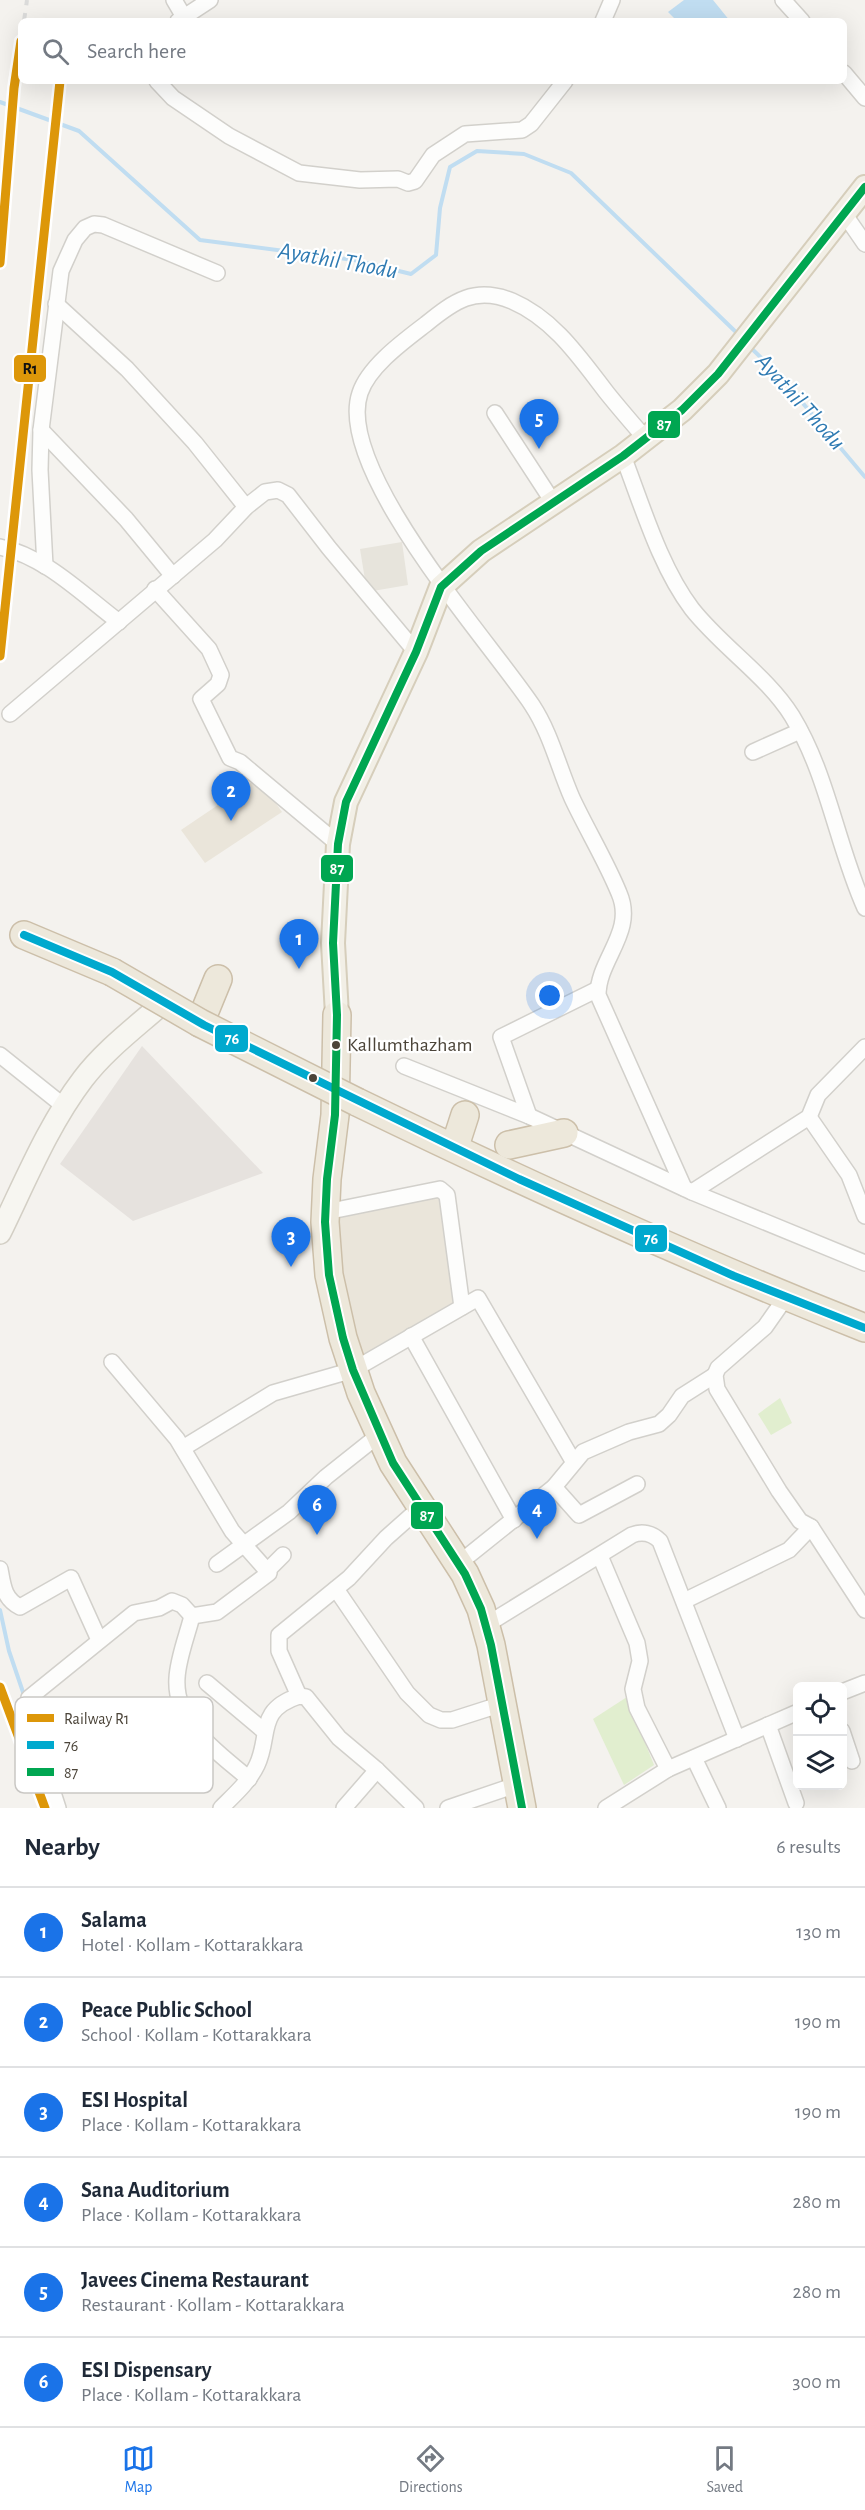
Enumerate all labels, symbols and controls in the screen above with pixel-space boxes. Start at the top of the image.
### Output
search box [18,18,847,84]
icon: search [39,35,72,68]
text: Search here [87,40,186,62]
water label: Ayathil Thodu [275,239,400,283]
water label: Ayathil Thodu [750,348,849,455]
line badge: R1 [13,354,47,383]
text: R1 [22,361,38,377]
pin: 5 [520,400,558,449]
line badge: 87 [647,410,681,439]
text: 87 [657,417,671,433]
pin: 2 [212,772,250,821]
line badge: 87 [320,854,354,883]
text: 87 [330,861,344,877]
pin: 1 [280,920,318,969]
your location [535,981,564,1010]
line badge: 76 [214,1024,249,1053]
text: 76 [225,1031,240,1047]
place label: Kallumthazham [347,1035,473,1055]
marker: Kallumthazham [330,1039,342,1051]
unlabelled marker [307,1072,319,1084]
pin: 3 [272,1218,310,1267]
line badge: 76 [634,1224,668,1253]
text: 76 [644,1231,659,1247]
pin: 6 [298,1486,336,1535]
pin: 4 [518,1490,556,1539]
line badge: 87 [410,1501,444,1530]
text: 87 [420,1508,434,1524]
map controls [793,1682,847,1790]
button: locate [793,1682,847,1736]
legend [15,1697,213,1793]
text: Railway R1 [64,1711,129,1728]
button: layers [793,1736,847,1790]
text: 76 [64,1738,78,1754]
text: 87 [64,1765,79,1781]
text: Nearby [24,1834,100,1860]
text: 6 results [776,1837,841,1857]
text: Salama [81,1909,147,1931]
text: 1 [40,1922,47,1942]
text: 130 m [796,1922,841,1942]
text: Hotel · Kollam - Kottarakkara [81,1935,303,1955]
text: Peace Public School [81,1999,252,2021]
text: 2 [39,2012,48,2032]
text: 190 m [795,2012,841,2032]
text: School · Kollam - Kottarakkara [81,2025,312,2045]
text: ESI Hospital [81,2089,188,2111]
text: 3 [39,2102,48,2122]
text: 190 m [795,2102,841,2122]
text: Place · Kollam - Kottarakkara [81,2115,302,2135]
text: Sana Auditorium [81,2179,230,2201]
text: 4 [38,2192,49,2212]
text: 280 m [793,2192,841,2212]
text: Place · Kollam - Kottarakkara [81,2205,302,2225]
text: Javees Cinema Restaurant [81,2269,309,2291]
text: 5 [39,2282,48,2302]
text: 280 m [793,2282,841,2302]
text: Restaurant · Kollam - Kottarakkara [81,2295,345,2315]
text: ESI Dispensary [81,2359,212,2381]
text: 6 [39,2372,48,2392]
text: 300 m [792,2372,841,2392]
text: Place · Kollam - Kottarakkara [81,2385,302,2405]
tab: Map [122,2442,155,2497]
tab: Directions [399,2442,463,2497]
tab: Saved [706,2442,743,2497]

